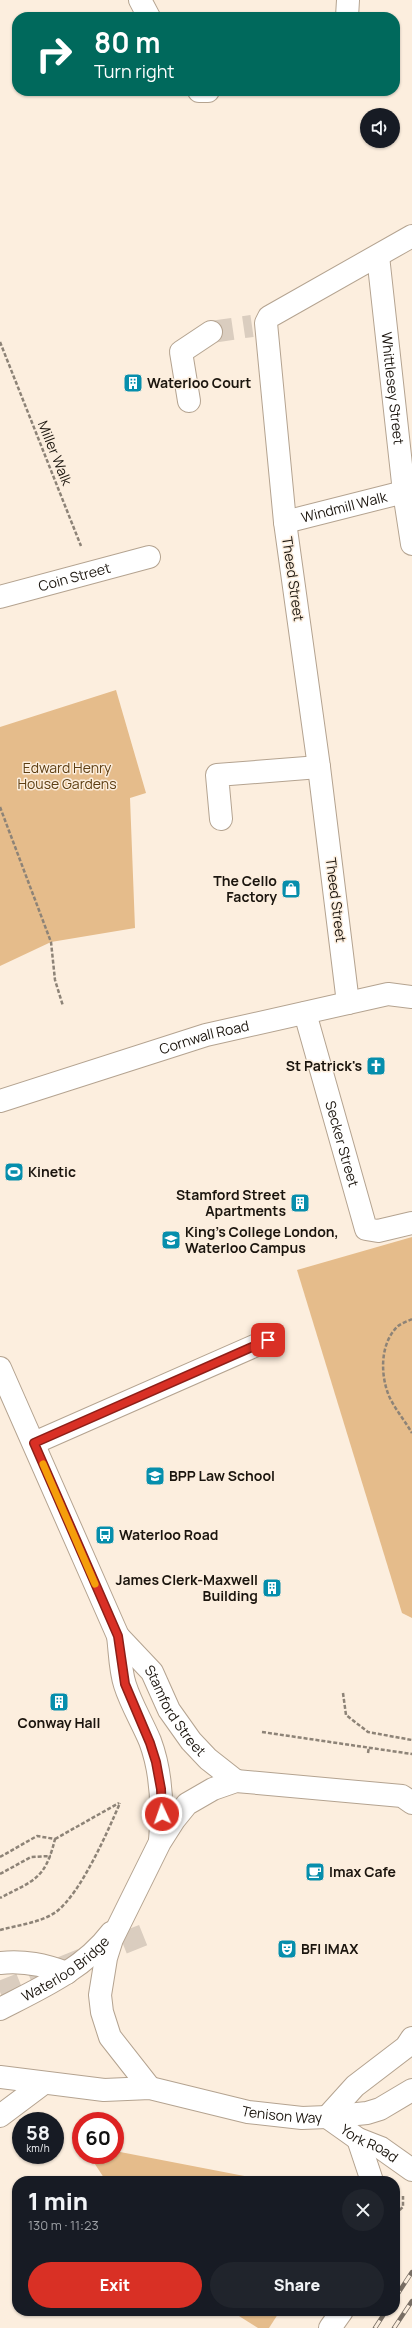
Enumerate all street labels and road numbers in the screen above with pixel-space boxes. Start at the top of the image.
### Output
street label: Whittlesey Street [377,331,409,446]
street label: Miller Walk [34,418,77,489]
street label: Windmill Walk [299,486,390,527]
street label: Theed Street [278,535,309,623]
street label: Coin Street [36,558,113,595]
street label: Theed Street [322,856,351,944]
street label: Cornwall Road [157,1016,251,1058]
street label: Secker Street [321,1099,364,1189]
street label: Stamford Street [141,1660,211,1760]
street label: Waterloo Bridge [18,1932,113,2006]
street label: Tenison Way [240,2101,323,2128]
street label: York Road [337,2120,402,2166]

